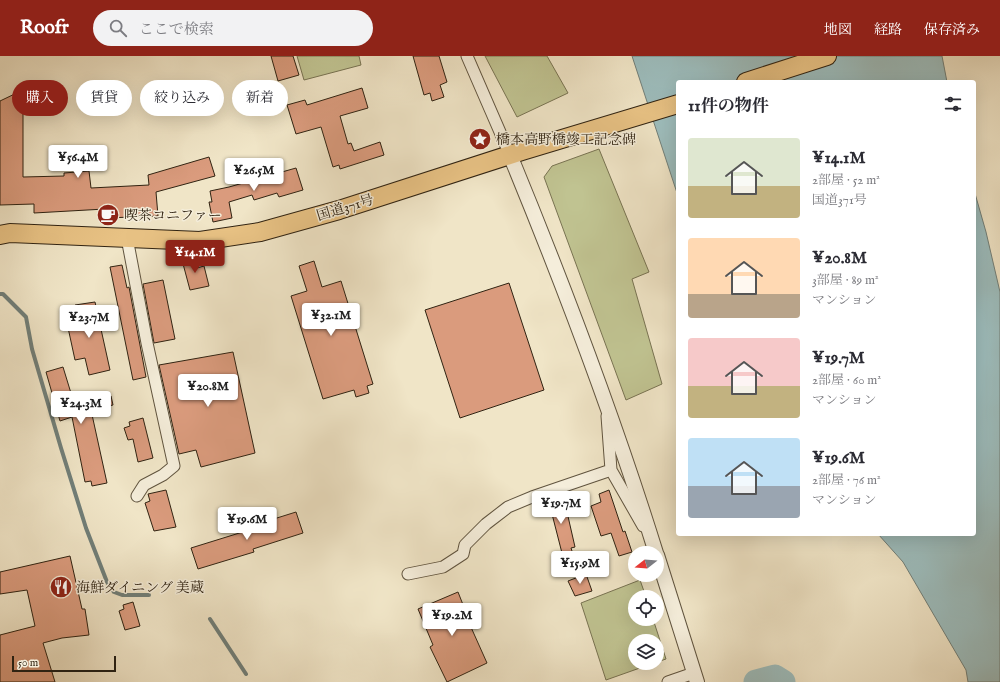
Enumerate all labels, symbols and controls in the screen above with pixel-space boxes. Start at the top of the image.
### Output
search box [93,10,373,46]
text: Roofr [20,16,69,40]
icon: search [107,17,129,39]
text: ここで検索 [139,20,214,39]
text: 地図 [824,21,852,39]
text: 経路 [874,21,902,39]
text: 保存済み [924,21,980,39]
chip: 購入 [12,80,68,116]
chip: 賃貸 [76,80,132,116]
chip: 絞り込み [140,80,224,116]
chip: 新着 [232,80,288,116]
icon: filters [942,93,964,115]
text: 11件の物件 [688,96,769,117]
place icon: 橋本高野橋竣工記念碑 [467,126,493,152]
place label: 橋本高野橋竣工記念碑 [496,131,636,149]
pin: ¥56.4M [45,145,111,179]
text: ¥14.1M [812,148,865,169]
text: ¥56.4M [57,149,99,166]
icon: home [720,154,768,202]
pin: ¥26.5M [221,158,287,192]
text: ¥26.5M [234,162,274,179]
text: 2部屋 · 52 m² [812,172,880,189]
street label: 国道371号 [314,191,376,225]
text: 国道371号 [812,192,867,209]
cafe icon: 喫茶コニファー [95,202,121,228]
place label: 喫茶コニファー [124,207,222,225]
pin: ¥14.1M [162,240,228,274]
text: ¥14.1M [175,244,215,261]
text: ¥20.8M [812,248,867,269]
icon: home [720,254,768,302]
text: 3部屋 · 89 m² [812,272,879,289]
text: マンション [812,292,876,309]
pin: ¥32.1M [298,303,364,337]
pin: ¥23.7M [56,305,122,339]
text: ¥32.1M [311,307,351,324]
text: ¥23.7M [69,309,109,326]
text: ¥19.7M [812,348,865,369]
icon: home [720,354,768,402]
text: 2部屋 · 60 m² [812,372,881,389]
pin: ¥20.8M [175,374,241,408]
text: ¥20.8M [187,378,229,395]
pin: ¥24.3M [48,391,114,425]
text: マンション [812,392,876,409]
text: ¥24.3M [60,395,102,412]
text: ¥19.6M [812,448,865,469]
icon: home [720,454,768,502]
text: 2部屋 · 76 m² [812,472,881,489]
pin: ¥19.7M [528,491,594,525]
text: マンション [812,492,876,509]
text: ¥19.7M [541,495,581,512]
pin: ¥19.6M [214,507,280,541]
text: ¥19.6M [227,511,267,528]
north arrow [628,546,664,582]
map controls [628,546,664,670]
pin: ¥15.9M [547,551,613,585]
text: ¥15.9M [560,555,600,572]
restaurant icon: 海鮮ダイニング 美蔵 [48,574,74,600]
place label: 海鮮ダイニング 美蔵 [76,579,204,597]
button: locate [628,590,664,626]
pin: ¥19.2M [419,603,485,637]
text: ¥19.2M [431,607,473,624]
button: layers [628,634,664,670]
scale bar [12,654,116,673]
text: 50 m [18,656,38,670]

